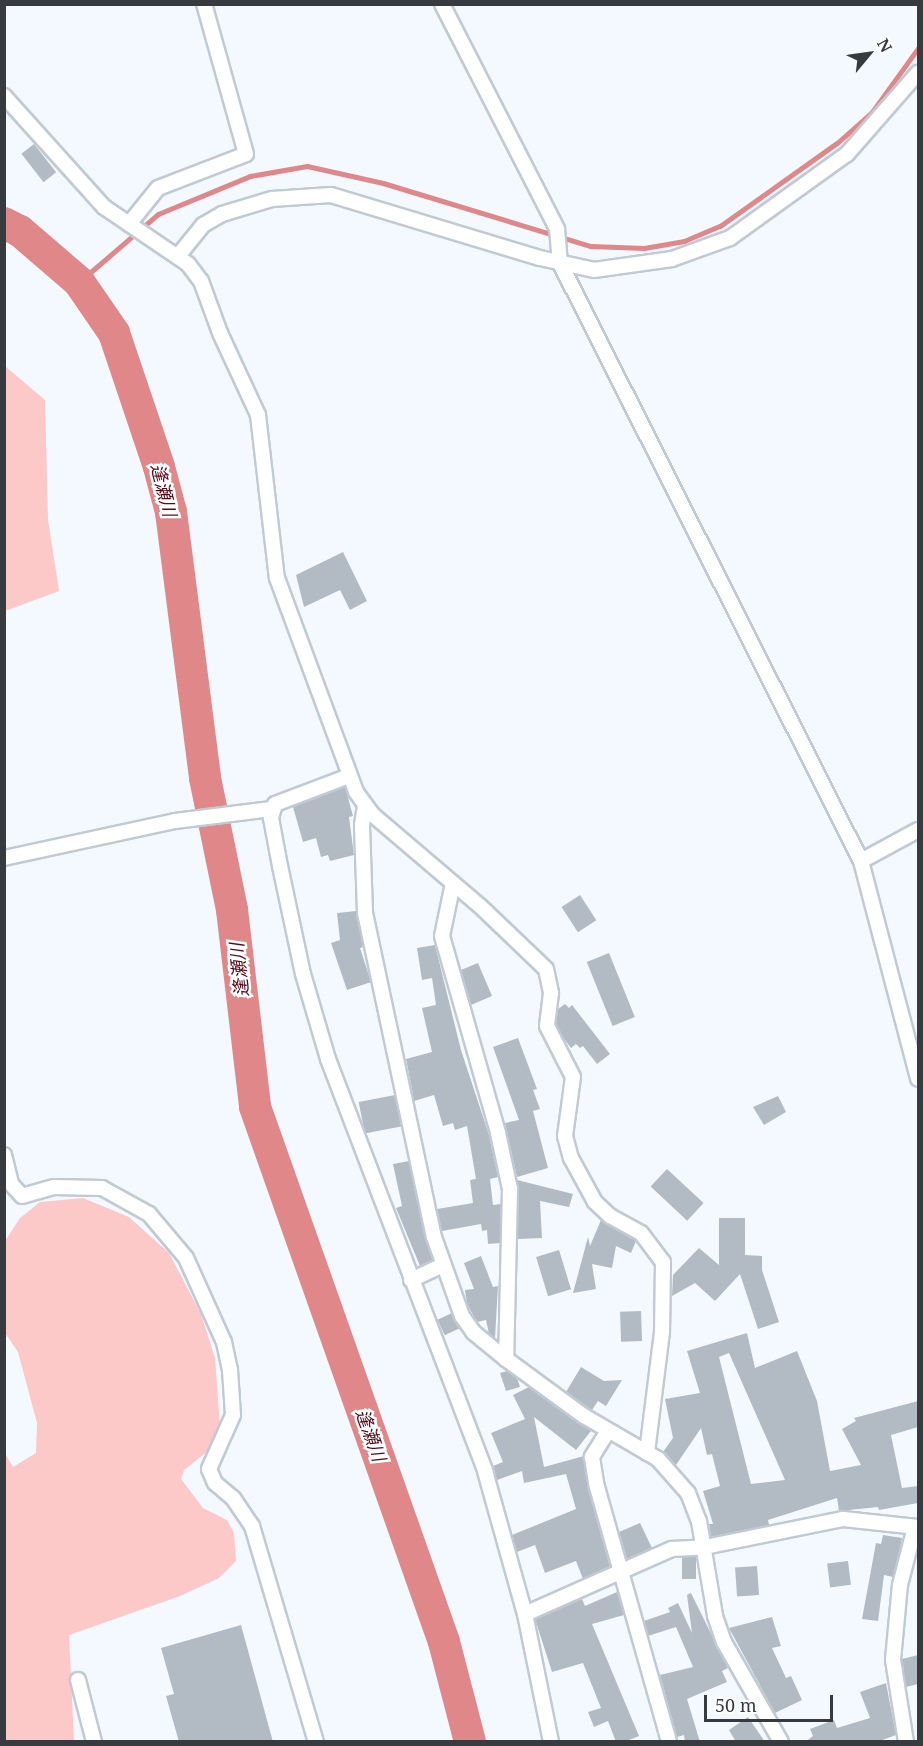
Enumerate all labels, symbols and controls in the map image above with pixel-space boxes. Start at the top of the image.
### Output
north arrow [839,24,899,84]
text: N [872,34,897,56]
water label: 逢瀬川 [147,461,181,519]
water label: 逢瀬川 [225,942,253,998]
water label: 逢瀬川 [352,1406,390,1464]
scale bar [707,1683,836,1721]
text: 50 m [715,1693,757,1717]

